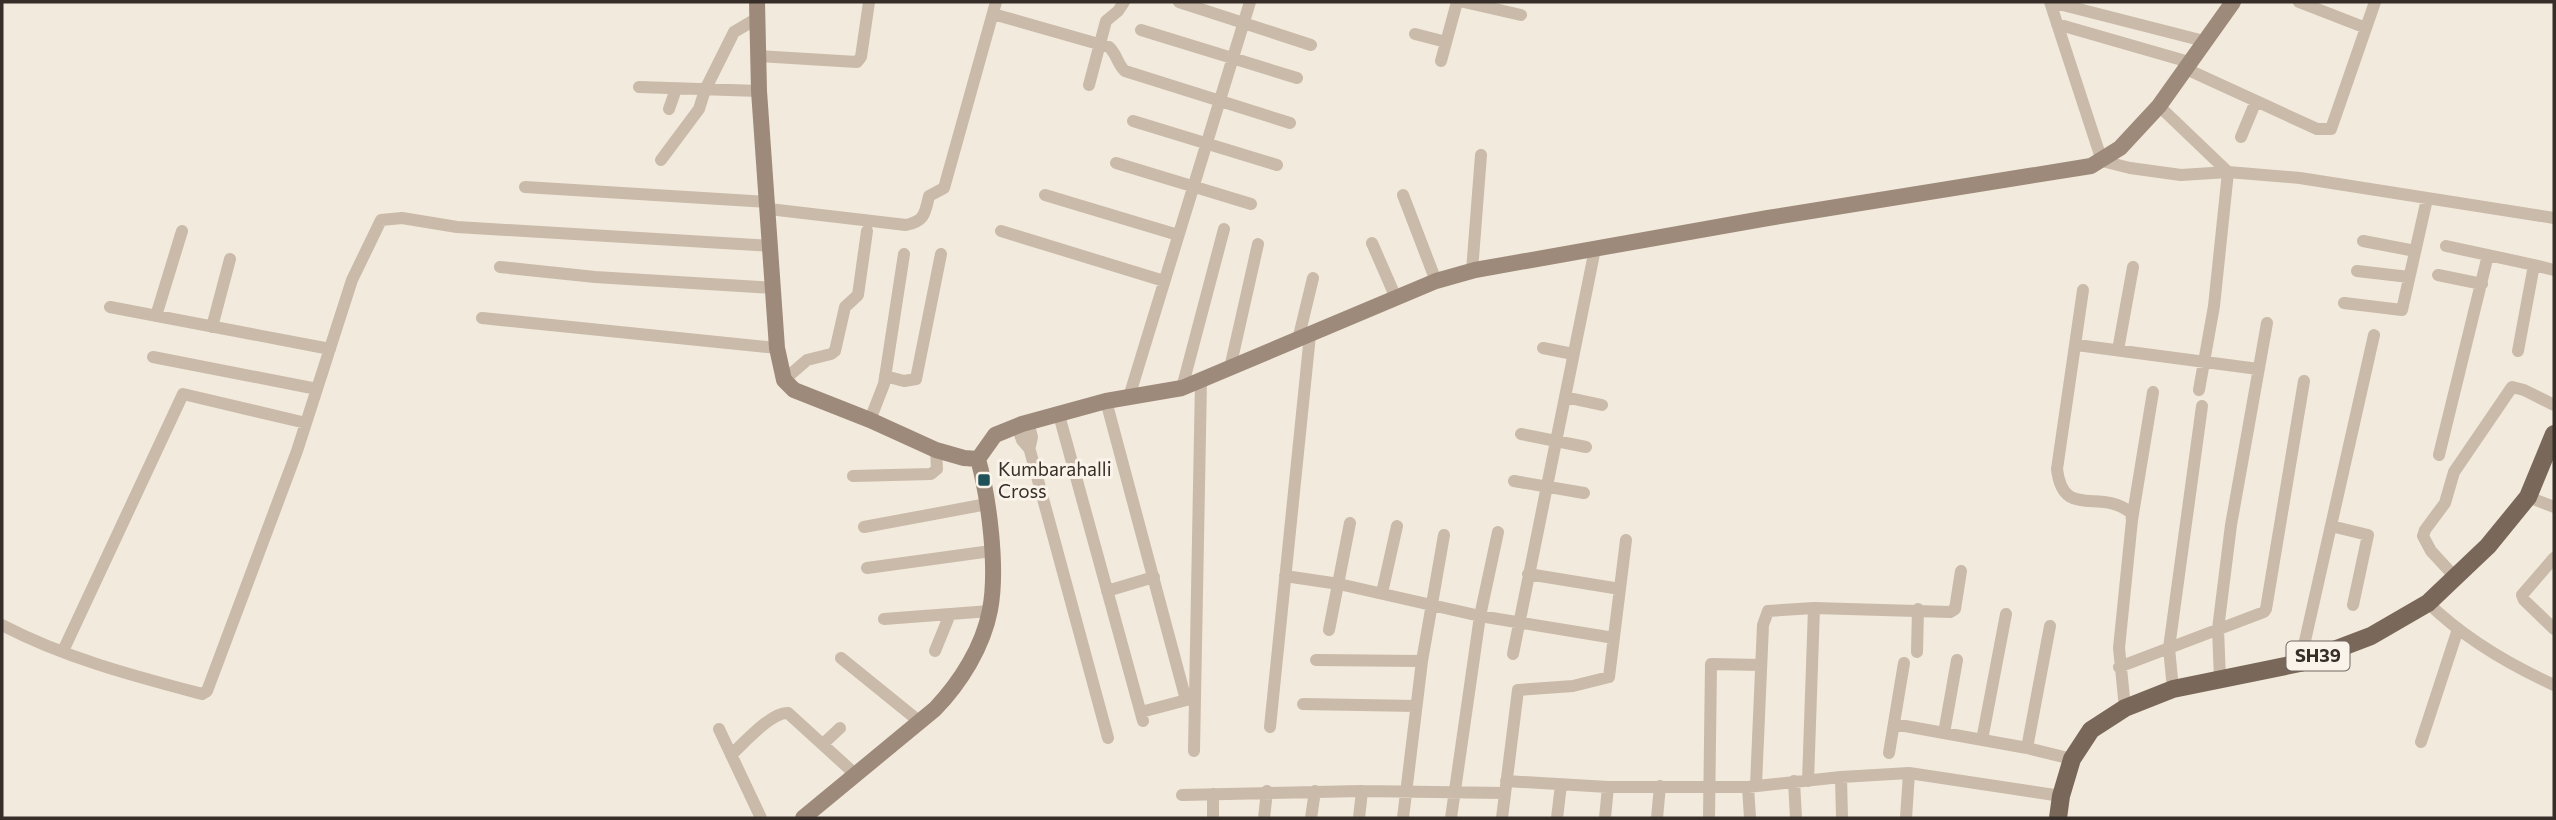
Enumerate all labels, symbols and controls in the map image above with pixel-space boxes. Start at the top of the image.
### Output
place label: Kumbarahalli Cross [998,457,1112,502]
marker: Kumbarahalli Cross [976,472,992,488]
road number: SH39 [2286,642,2350,670]

